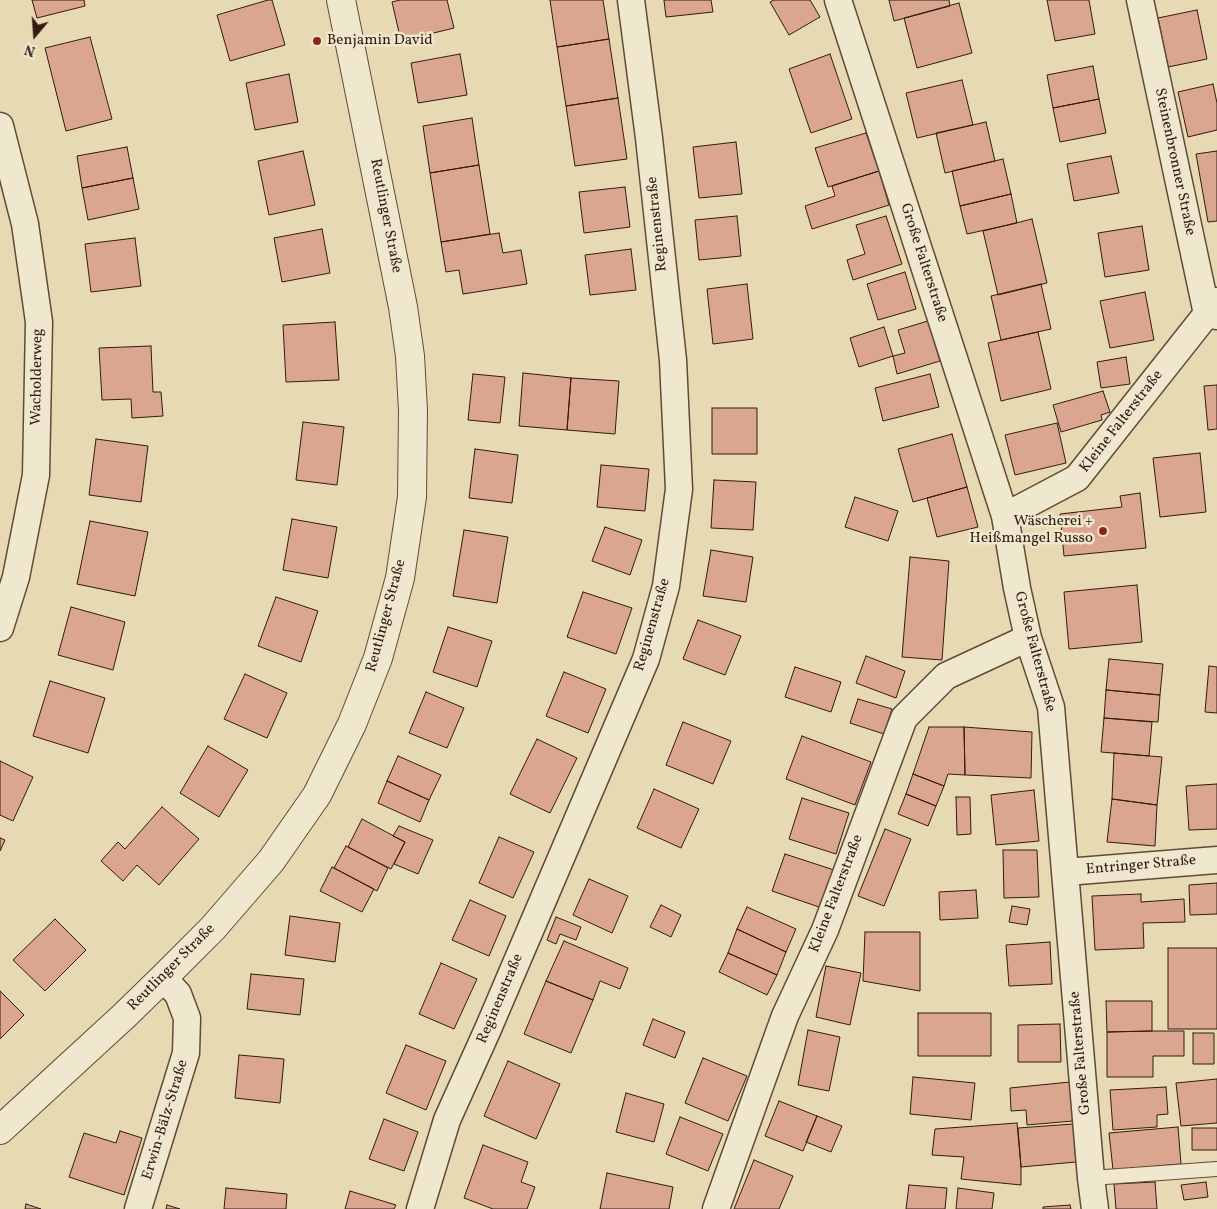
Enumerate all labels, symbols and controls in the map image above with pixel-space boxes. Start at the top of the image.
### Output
north arrow [10,10,60,60]
place label: Benjamin David [327,32,433,50]
marker: Benjamin David [311,35,323,47]
text: N [22,39,38,60]
street label: Steinenbronner Straße [1150,87,1198,237]
street label: Reutlinger Straße [365,157,405,275]
street label: Reginenstraße [644,175,672,273]
street label: Große Falterstraße [895,201,951,325]
street label: Wacholderweg [28,328,48,426]
street label: Kleine Falterstraße [1076,367,1168,477]
place label: Wäscherei + Heißmangel Russo [970,513,1093,548]
marker: Wäscherei + Heißmangel Russo [1097,525,1109,537]
street label: Reutlinger Straße [363,558,411,674]
street label: Reginenstraße [631,576,675,674]
street label: Große Falterstraße [1009,590,1059,714]
street label: Kleine Falterstraße [806,832,868,956]
street label: Entringer Straße [1085,852,1197,880]
street label: Reutlinger Straße [125,921,219,1015]
street label: Reginenstraße [474,951,528,1047]
street label: Große Falterstraße [1067,990,1095,1116]
street label: Erwin-Bälz-Straße [139,1058,193,1182]

